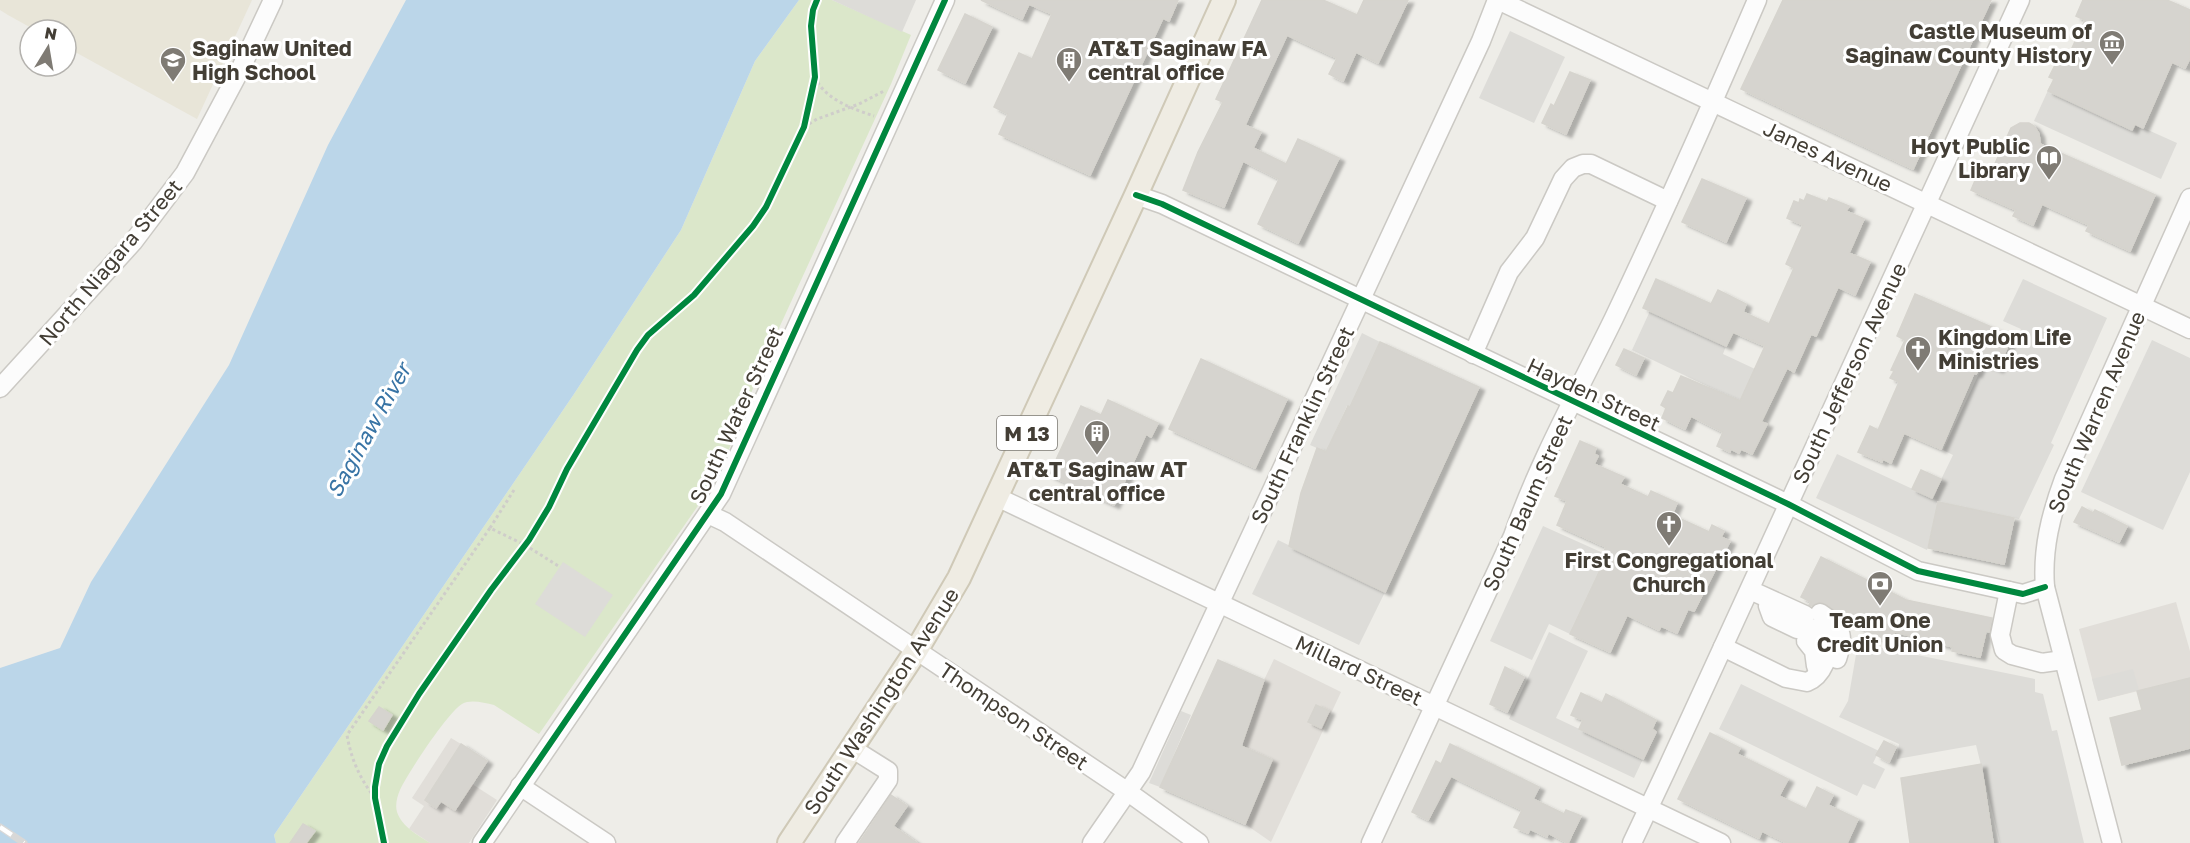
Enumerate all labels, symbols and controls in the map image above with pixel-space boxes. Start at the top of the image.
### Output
north arrow [18,18,78,78]
place label: Castle Museum of Saginaw County History [1845,18,2092,68]
text: N [43,22,59,44]
museum icon: Castle Museum of Saginaw County History [2097,28,2127,66]
place label: Saginaw United High School [192,35,352,85]
place label: AT&T Saginaw FA central office [1088,35,1268,85]
school or university icon: Saginaw United High School [158,45,188,83]
building icon: AT&T Saginaw FA central office [1054,45,1084,83]
street label: Janes Avenue [1759,115,1897,197]
place label: Hoyt Public Library [1911,133,2030,183]
library icon: Hoyt Public Library [2034,143,2064,181]
street label: North Niagara Street [33,174,187,350]
street label: South Jefferson Avenue [1786,258,1912,488]
street label: South Warren Avenue [2042,307,2150,517]
street label: South Water Street [684,322,788,508]
street label: South Franklin Street [1245,322,1359,528]
place label: Kingdom Life Ministries [1938,324,2071,374]
church icon: Kingdom Life Ministries [1903,334,1933,372]
street label: Hayden Street [1523,352,1665,436]
water label: Saginaw River [320,355,418,502]
street label: South Baum Street [1476,411,1578,595]
road number: M 13 [997,416,1057,450]
building icon: AT&T Saginaw AT central office [1082,418,1112,456]
place label: AT&T Saginaw AT central office [1007,456,1187,506]
church icon: First Congregational Church [1654,509,1684,547]
place label: First Congregational Church [1565,547,1773,597]
bank icon: Team One Credit Union [1865,569,1895,607]
street label: South Washington Avenue [798,583,964,819]
place label: Team One Credit Union [1817,607,1943,657]
street label: Millard Street [1291,629,1427,711]
street label: Thompson Street [935,657,1093,775]

